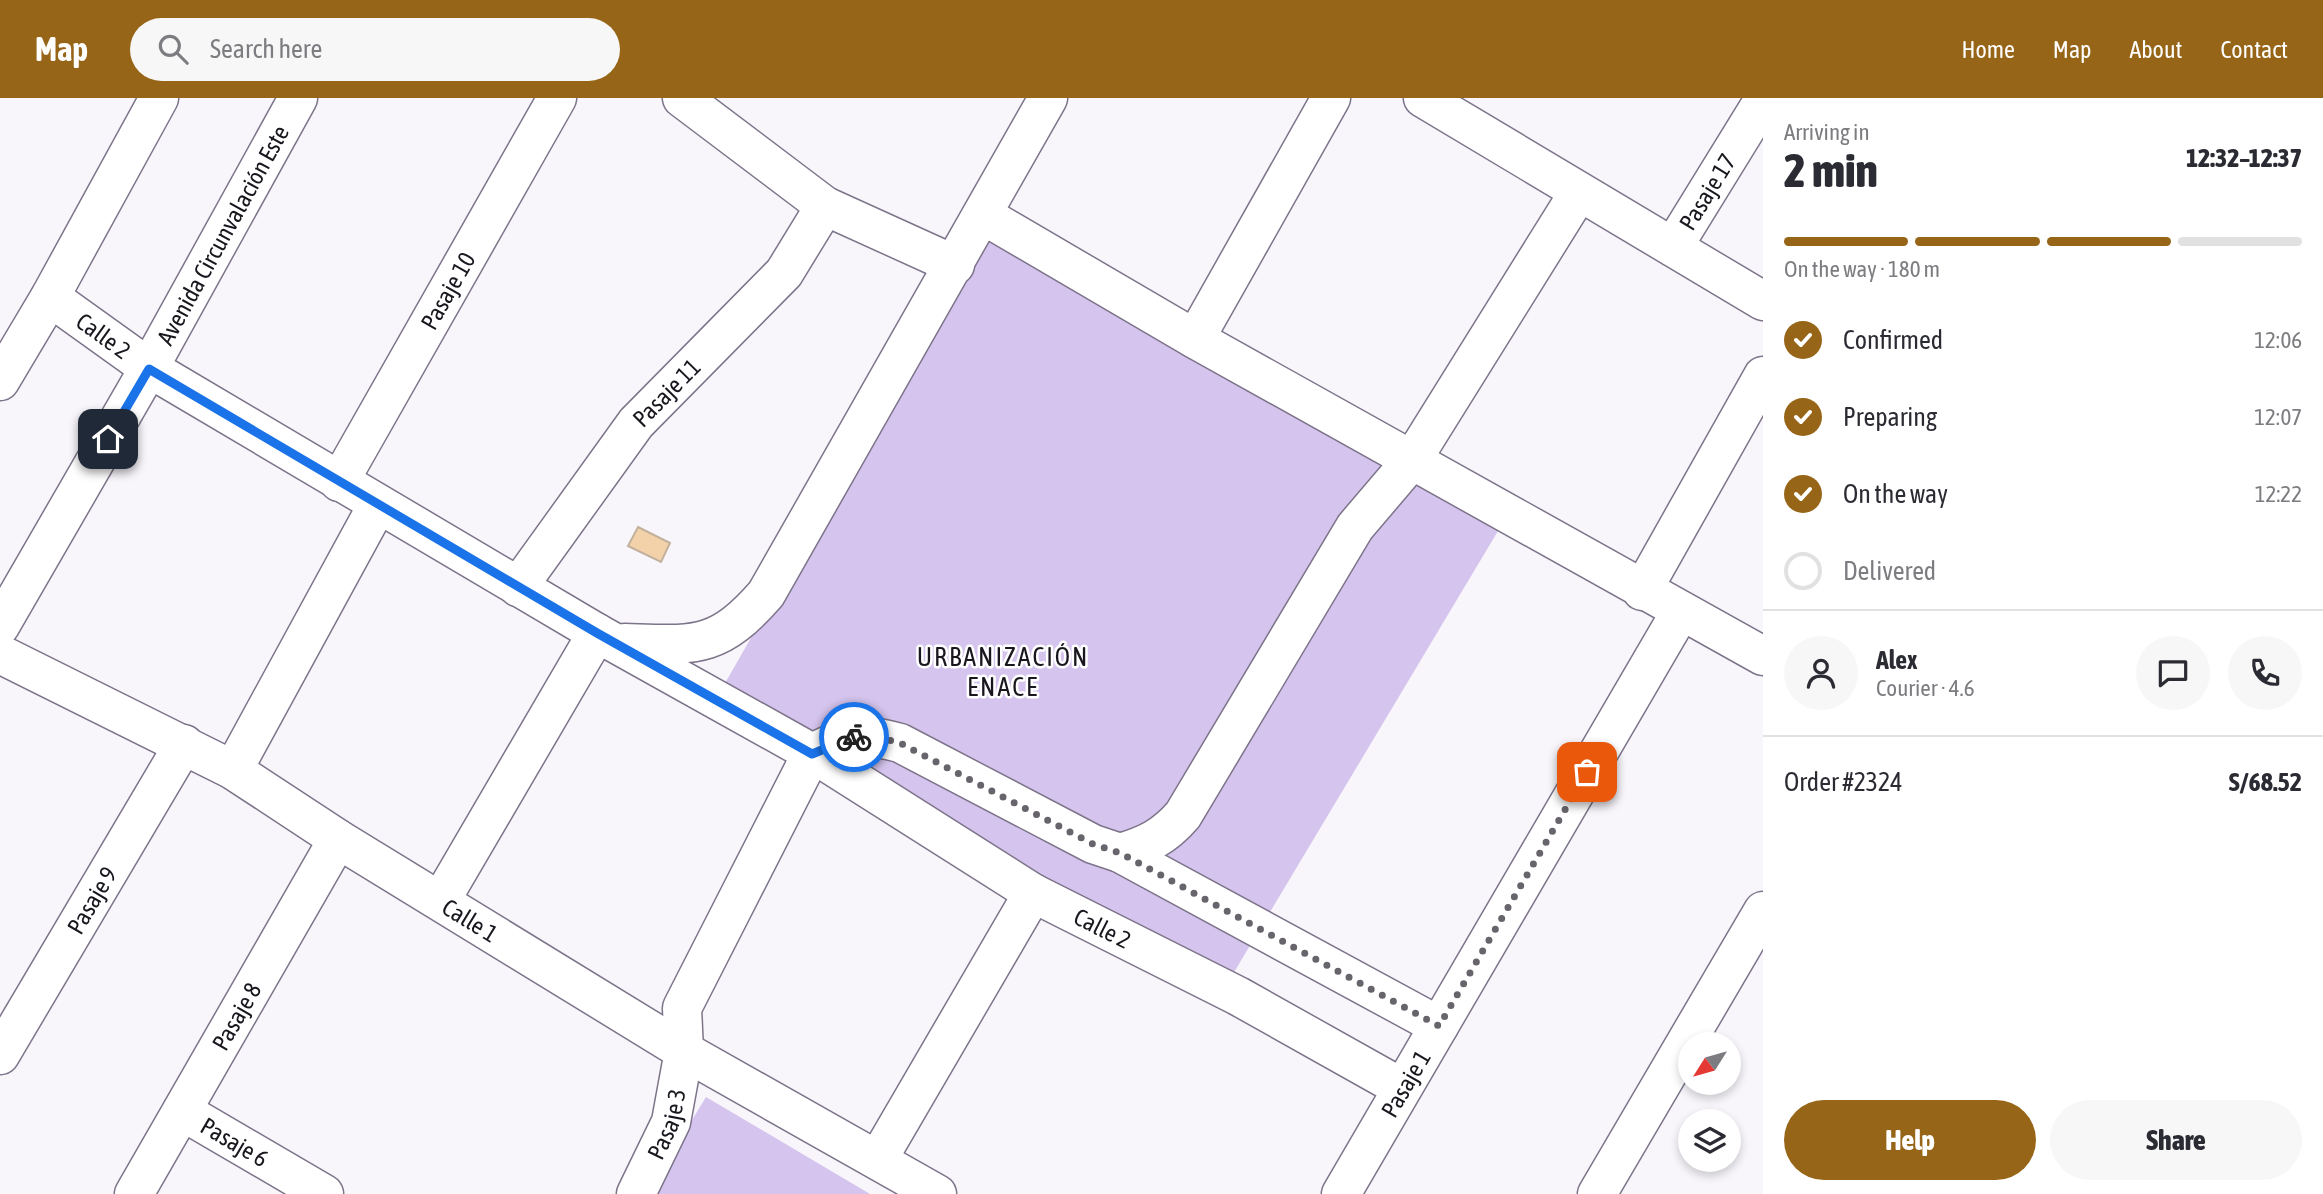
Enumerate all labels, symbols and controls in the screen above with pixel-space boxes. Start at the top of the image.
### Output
search box [130,18,620,81]
text: Map [35,30,88,68]
icon: search [154,30,192,68]
text: Search here [210,34,322,64]
text: Home [1961,36,2015,63]
text: Map [2053,36,2091,63]
text: About [2129,36,2182,63]
text: Contact [2220,36,2288,63]
text: Arriving in [1784,119,1870,145]
street label: Avenida Circunvalación Este [151,121,294,349]
text: 12:32–12:37 [2186,143,2302,173]
text: 2 min [1784,144,1878,197]
street label: Pasaje 17 [1673,149,1741,235]
street label: Pasaje 10 [415,247,480,334]
text: On the way · 180 m [1784,256,1940,282]
street label: Calle 2 [71,307,136,364]
icon: check [1784,321,1822,359]
text: Confirmed [1843,325,1943,355]
text: 12:06 [2254,327,2302,353]
street label: Pasaje 11 [627,353,705,432]
icon: check [1784,398,1822,436]
text: Preparing [1843,402,1937,432]
text: 12:07 [2254,404,2302,430]
pin [78,409,138,469]
icon: home [89,420,127,458]
icon: check [1784,475,1822,513]
text: On the way [1843,479,1948,509]
text: 12:22 [2255,481,2302,507]
text: Delivered [1843,556,1936,586]
button: person [1784,636,1858,710]
button: chat [2136,636,2210,710]
button: phone [2228,636,2302,710]
district label: URBANIZACIÓN ENACE [917,642,1089,702]
text: Alex [1876,645,1917,675]
text: Courier · 4.6 [1876,675,1975,701]
courier [819,702,889,772]
icon: bike [835,718,873,756]
pin [1557,742,1617,802]
icon: bag [1568,753,1606,791]
text: Order #2324 [1784,767,1903,797]
text: S/68.52 [2229,767,2302,797]
street label: Pasaje 9 [61,862,122,938]
street label: Calle 1 [438,893,503,947]
street label: Calle 2 [1070,902,1135,953]
street label: Pasaje 8 [206,978,266,1055]
north arrow [1678,1032,1741,1096]
map controls [1678,1032,1741,1172]
street label: Pasaje 1 [1375,1045,1436,1122]
street label: Pasaje 3 [642,1087,690,1164]
button: Help [1784,1100,2036,1180]
button: Share [2050,1100,2302,1180]
button: layers [1678,1109,1741,1172]
street label: Pasaje 6 [196,1112,273,1172]

